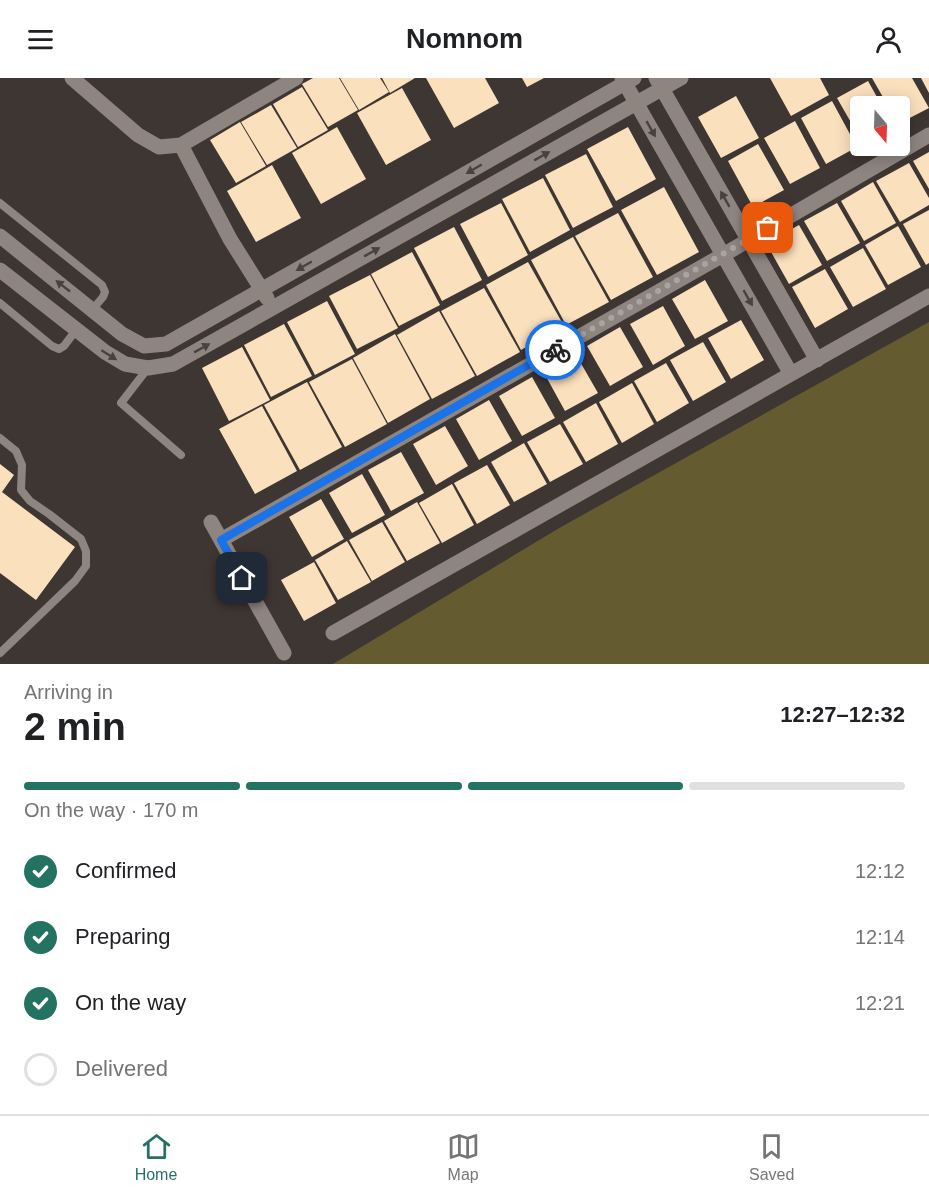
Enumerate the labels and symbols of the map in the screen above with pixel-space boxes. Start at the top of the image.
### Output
north arrow [850,96,910,156]
one-way arrow [646,121,656,138]
one-way arrow [534,151,550,162]
one-way arrow [466,164,482,175]
one-way arrow [720,191,730,208]
pin [742,202,793,253]
one-way arrow [364,247,381,257]
one-way arrow [295,261,312,271]
one-way arrow [55,280,71,293]
one-way arrow [742,290,753,306]
courier [525,320,585,380]
one-way arrow [194,343,211,353]
one-way arrow [101,349,118,360]
pin [216,552,267,603]

